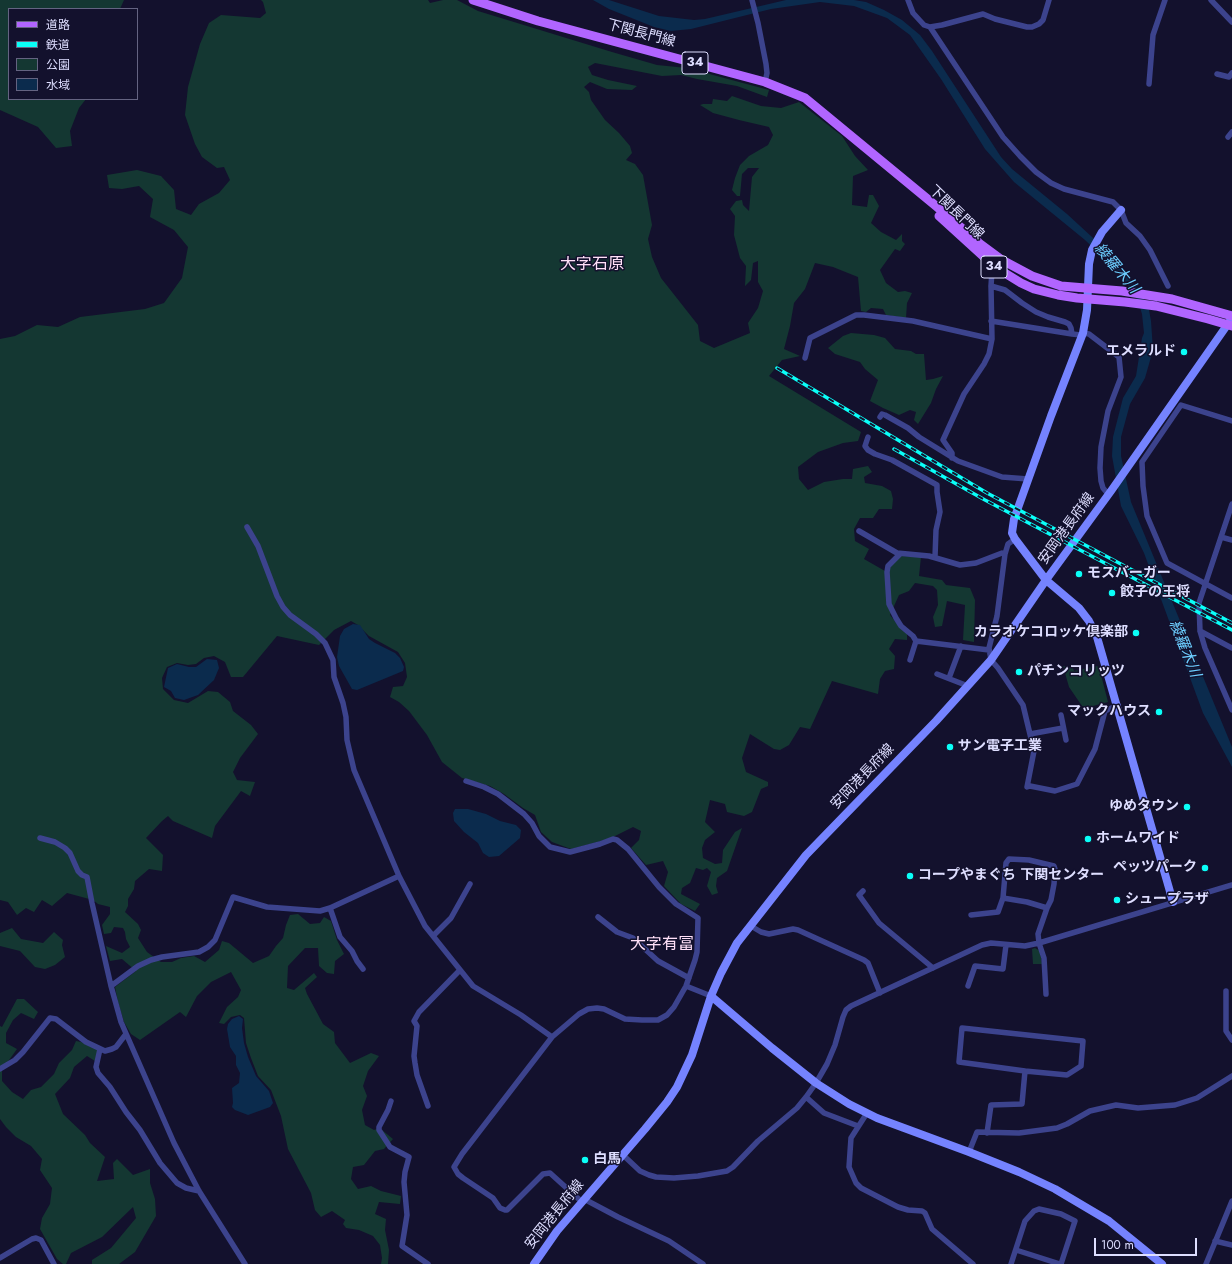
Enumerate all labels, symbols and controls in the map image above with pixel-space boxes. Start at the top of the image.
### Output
legend [8,8,138,100]
text: 道路 [46,16,70,34]
street label: 下関長門線 [605,17,677,51]
text: 鉄道 [46,36,70,54]
road number: 34 [682,52,708,74]
text: 公園 [46,56,70,74]
text: 水域 [46,76,70,94]
street label: 下関長門線 [925,183,987,243]
water label: 綾羅木川 [1090,240,1142,298]
district label: 大字石原 [560,255,624,275]
road number: 34 [981,256,1007,278]
place label: エメラルド [1106,344,1176,360]
marker: エメラルド [1179,347,1189,357]
street label: 安岡港長府線 [1036,490,1098,568]
place label: モスバーガー [1087,566,1171,582]
marker: モスバーガー [1074,569,1084,579]
place label: 餃子の王将 [1120,585,1190,601]
marker: 餃子の王将 [1107,588,1117,598]
water label: 綾羅木川 [1164,618,1204,680]
place label: カラオケコロッケ倶楽部 [974,625,1128,641]
marker: カラオケコロッケ倶楽部 [1131,628,1141,638]
place label: パチンコリッツ [1027,664,1125,680]
marker: パチンコリッツ [1014,667,1024,677]
place label: マックハウス [1067,704,1151,720]
marker: マックハウス [1154,707,1164,717]
place label: サン電子工業 [958,739,1042,755]
street label: 安岡港長府線 [828,741,898,813]
marker: サン電子工業 [945,742,955,752]
place label: ゆめタウン [1109,799,1179,815]
marker: ゆめタウン [1182,802,1192,812]
place label: ホームワイド [1096,831,1180,847]
marker: ホームワイド [1083,834,1093,844]
place label: ペッツパーク [1113,860,1197,876]
marker: ペッツパーク [1200,863,1210,873]
place label: コープやまぐち 下関センター [918,868,1104,884]
marker: コープやまぐち 下関センター [905,871,915,881]
place label: シュープラザ [1125,892,1209,908]
marker: シュープラザ [1112,895,1122,905]
district label: 大字有冨 [630,935,694,955]
place label: 白馬 [593,1152,621,1168]
marker: 白馬 [580,1155,590,1165]
street label: 安岡港長府線 [522,1177,588,1253]
scale bar [1096,1230,1199,1256]
text: 100 m [1101,1236,1134,1254]

